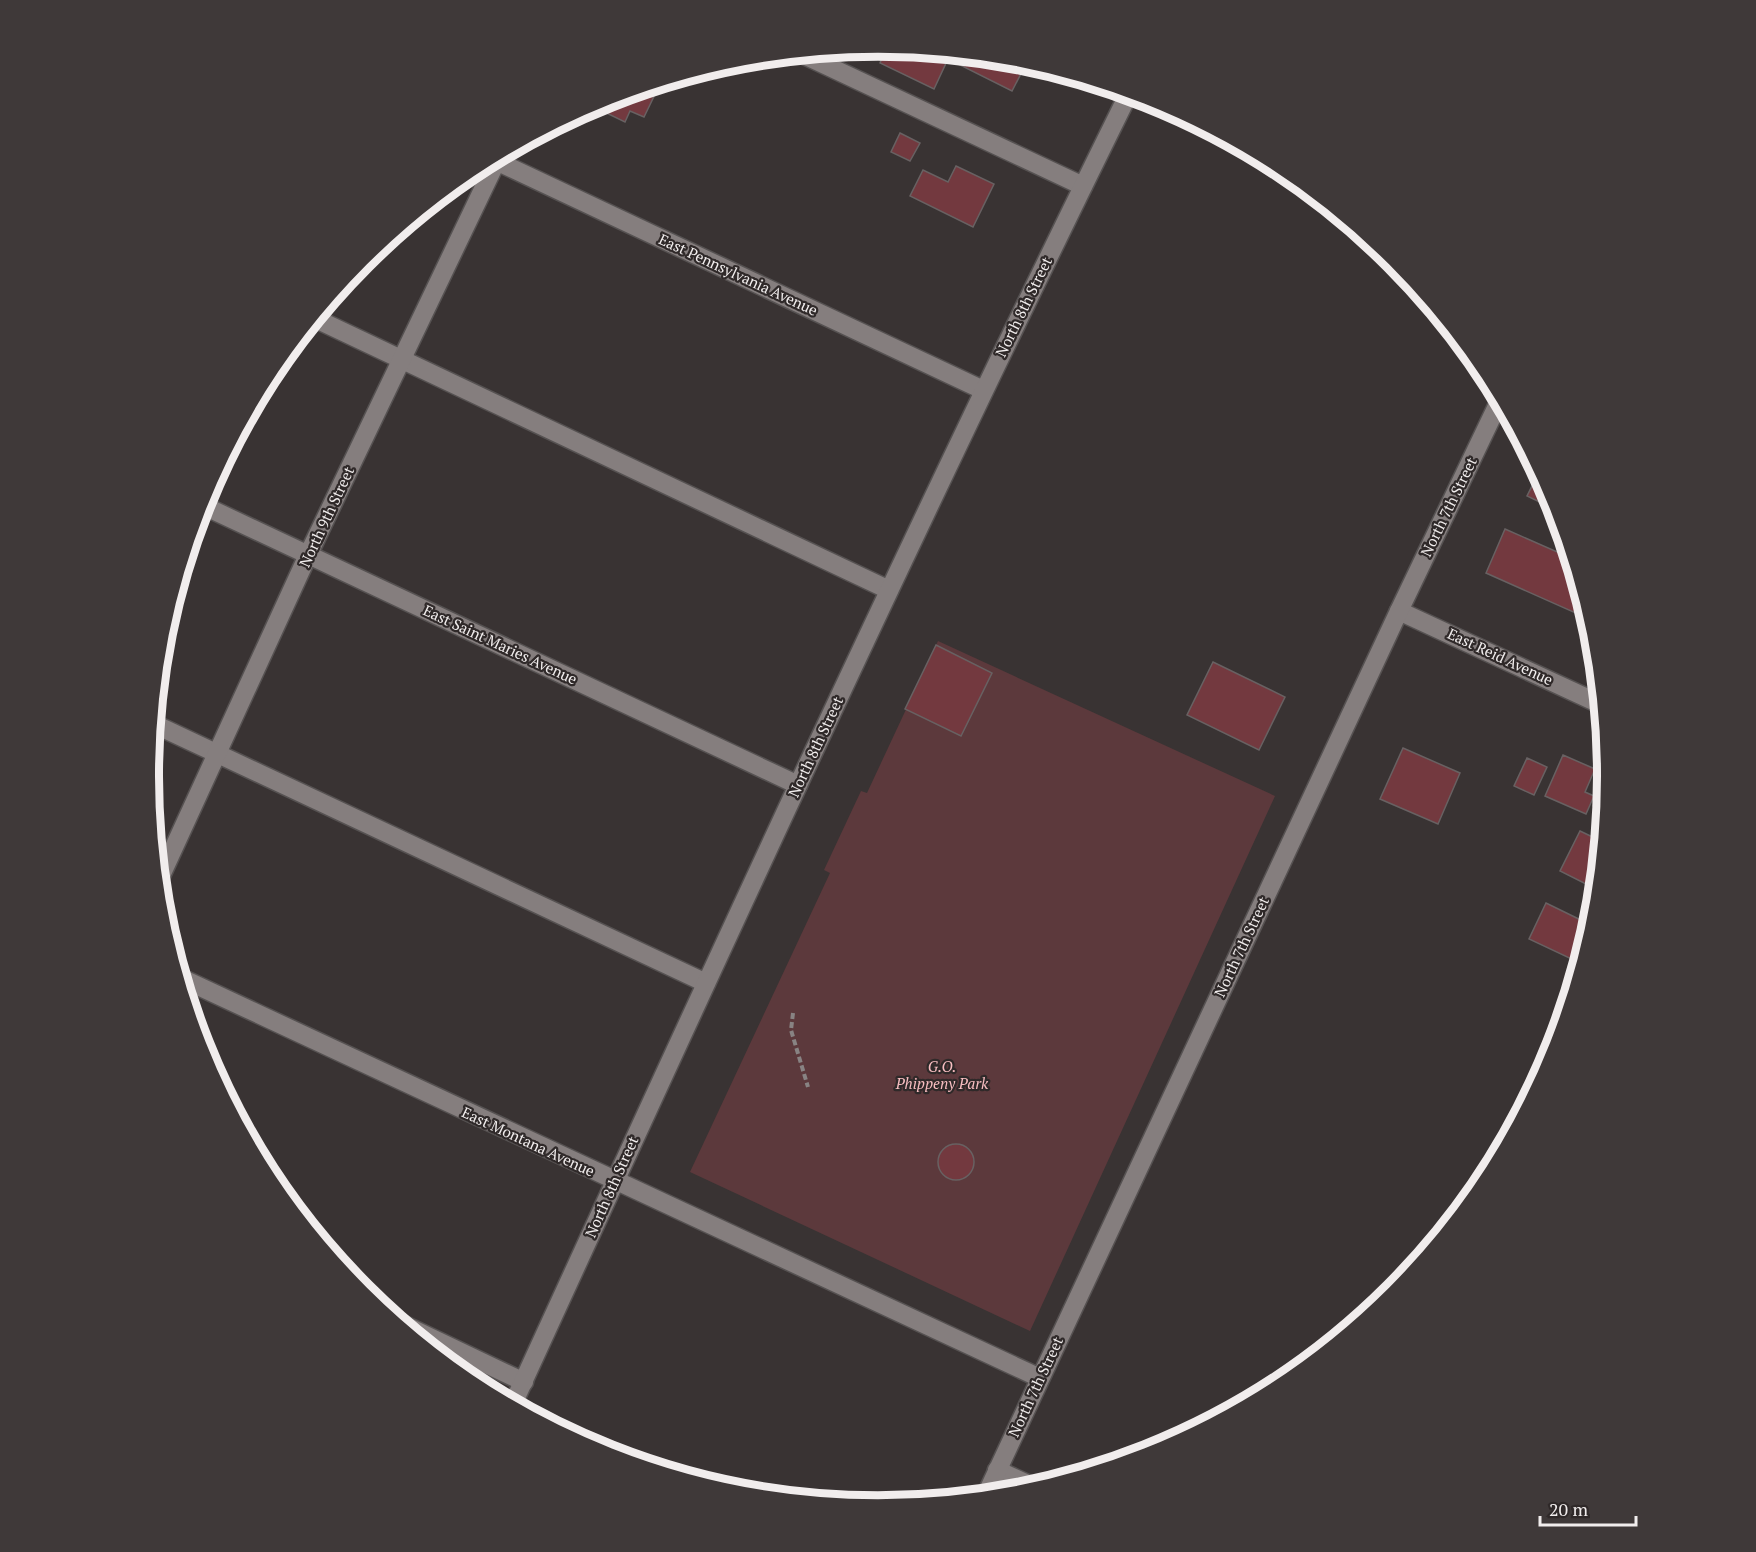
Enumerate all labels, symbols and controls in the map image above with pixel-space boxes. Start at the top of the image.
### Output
street label: East Pennsylvania Avenue [656,228,821,320]
street label: North 8th Street [990,253,1056,360]
street label: North 7th Street [1415,453,1481,560]
street label: North 9th Street [294,463,358,570]
street label: East Saint Maries Avenue [420,600,581,689]
street label: East Reid Avenue [1444,623,1556,689]
street label: North 8th Street [783,693,847,800]
street label: North 7th Street [1209,893,1273,1000]
park label: G.O. Phippeny Park [895,1056,989,1093]
street label: East Montana Avenue [459,1102,598,1181]
street label: North 8th Street [580,1132,643,1240]
street label: North 7th Street [1003,1333,1067,1440]
scale bar [1540,1489,1636,1527]
text: 20 m [1549,1497,1589,1521]

